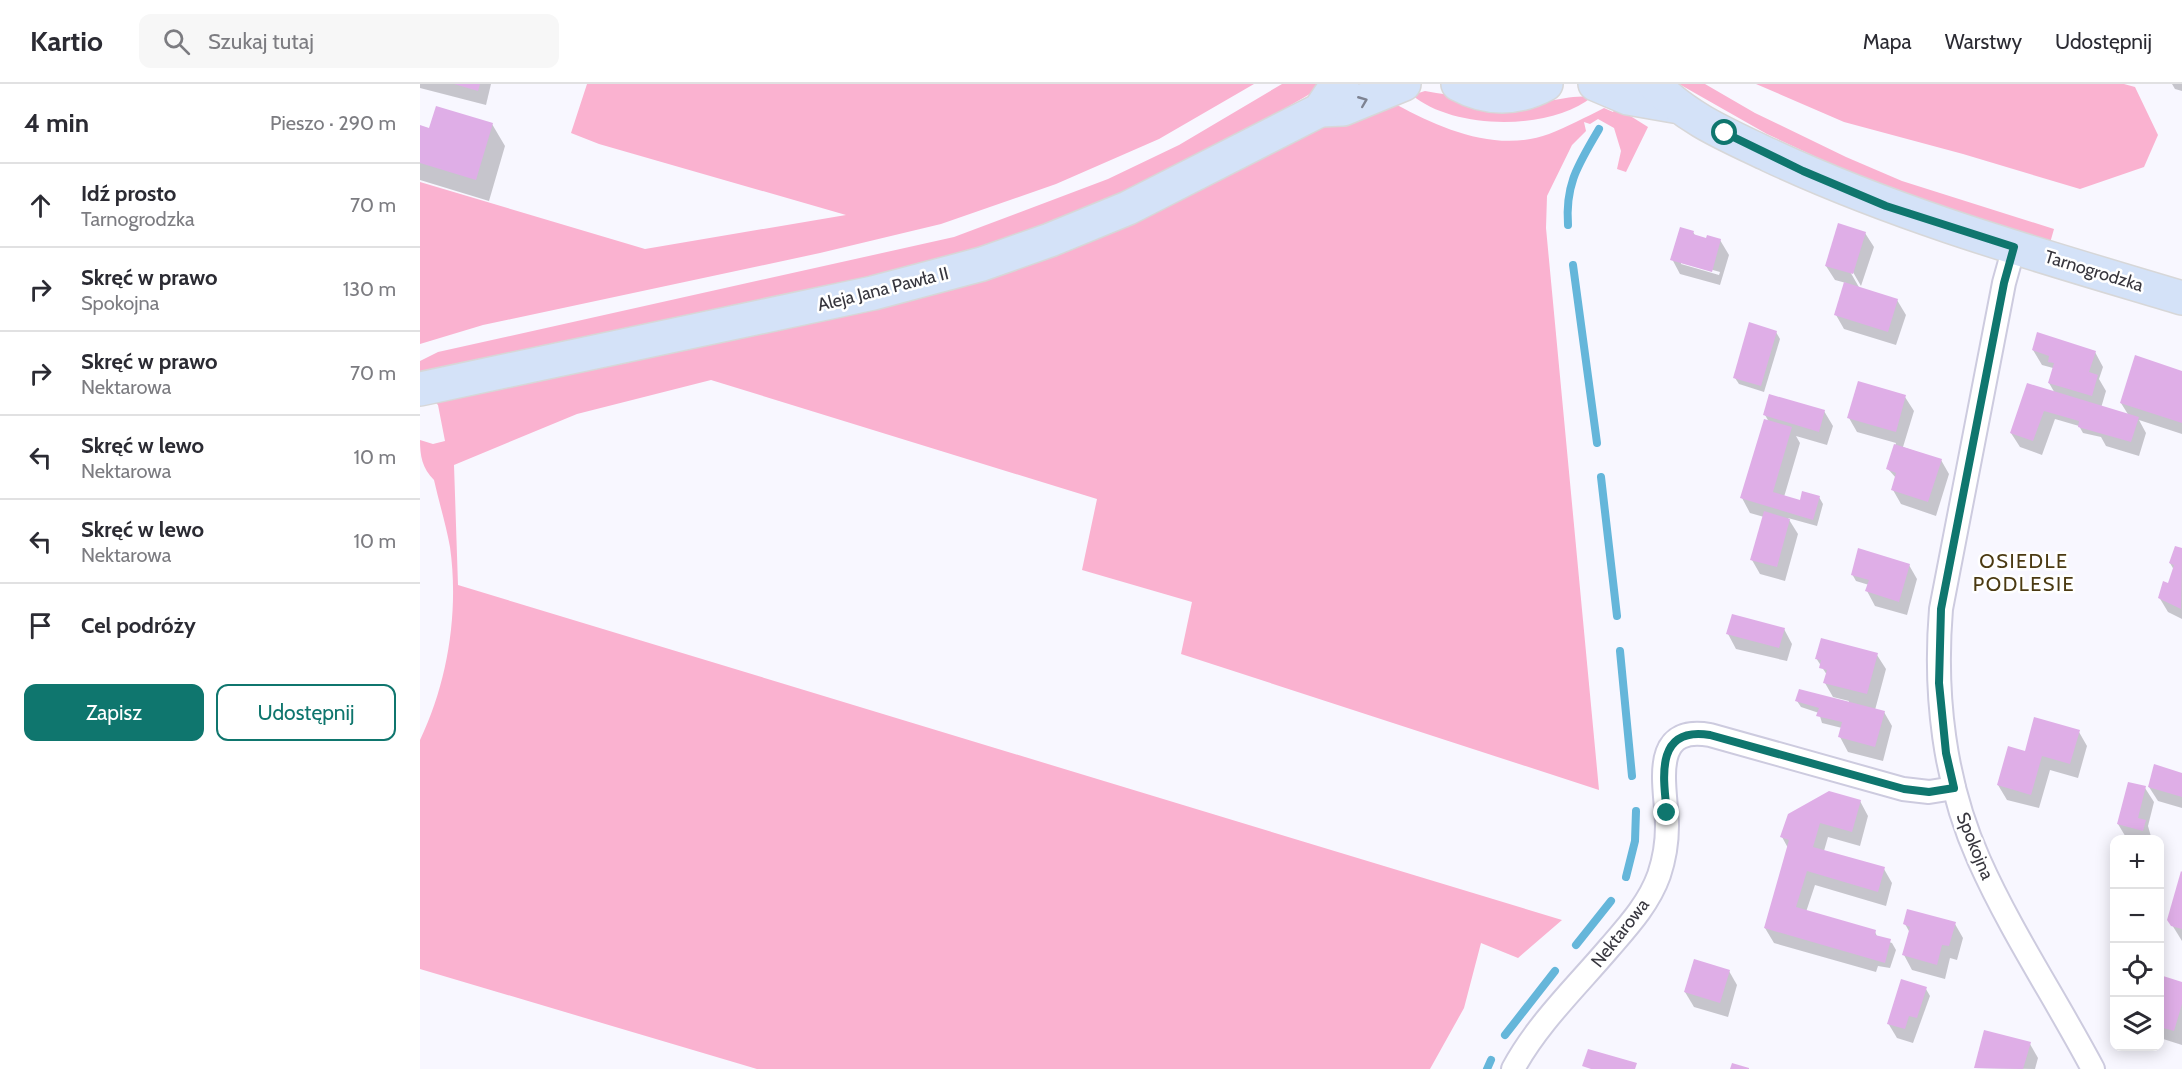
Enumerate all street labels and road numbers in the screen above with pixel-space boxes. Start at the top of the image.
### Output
street label: Tarnogrodzka [2042,246,2146,297]
street label: Aleja Jana Pawła II [815,262,951,316]
street label: Spokojna [1952,809,1999,883]
street label: Nektarowa [1586,894,1654,972]

